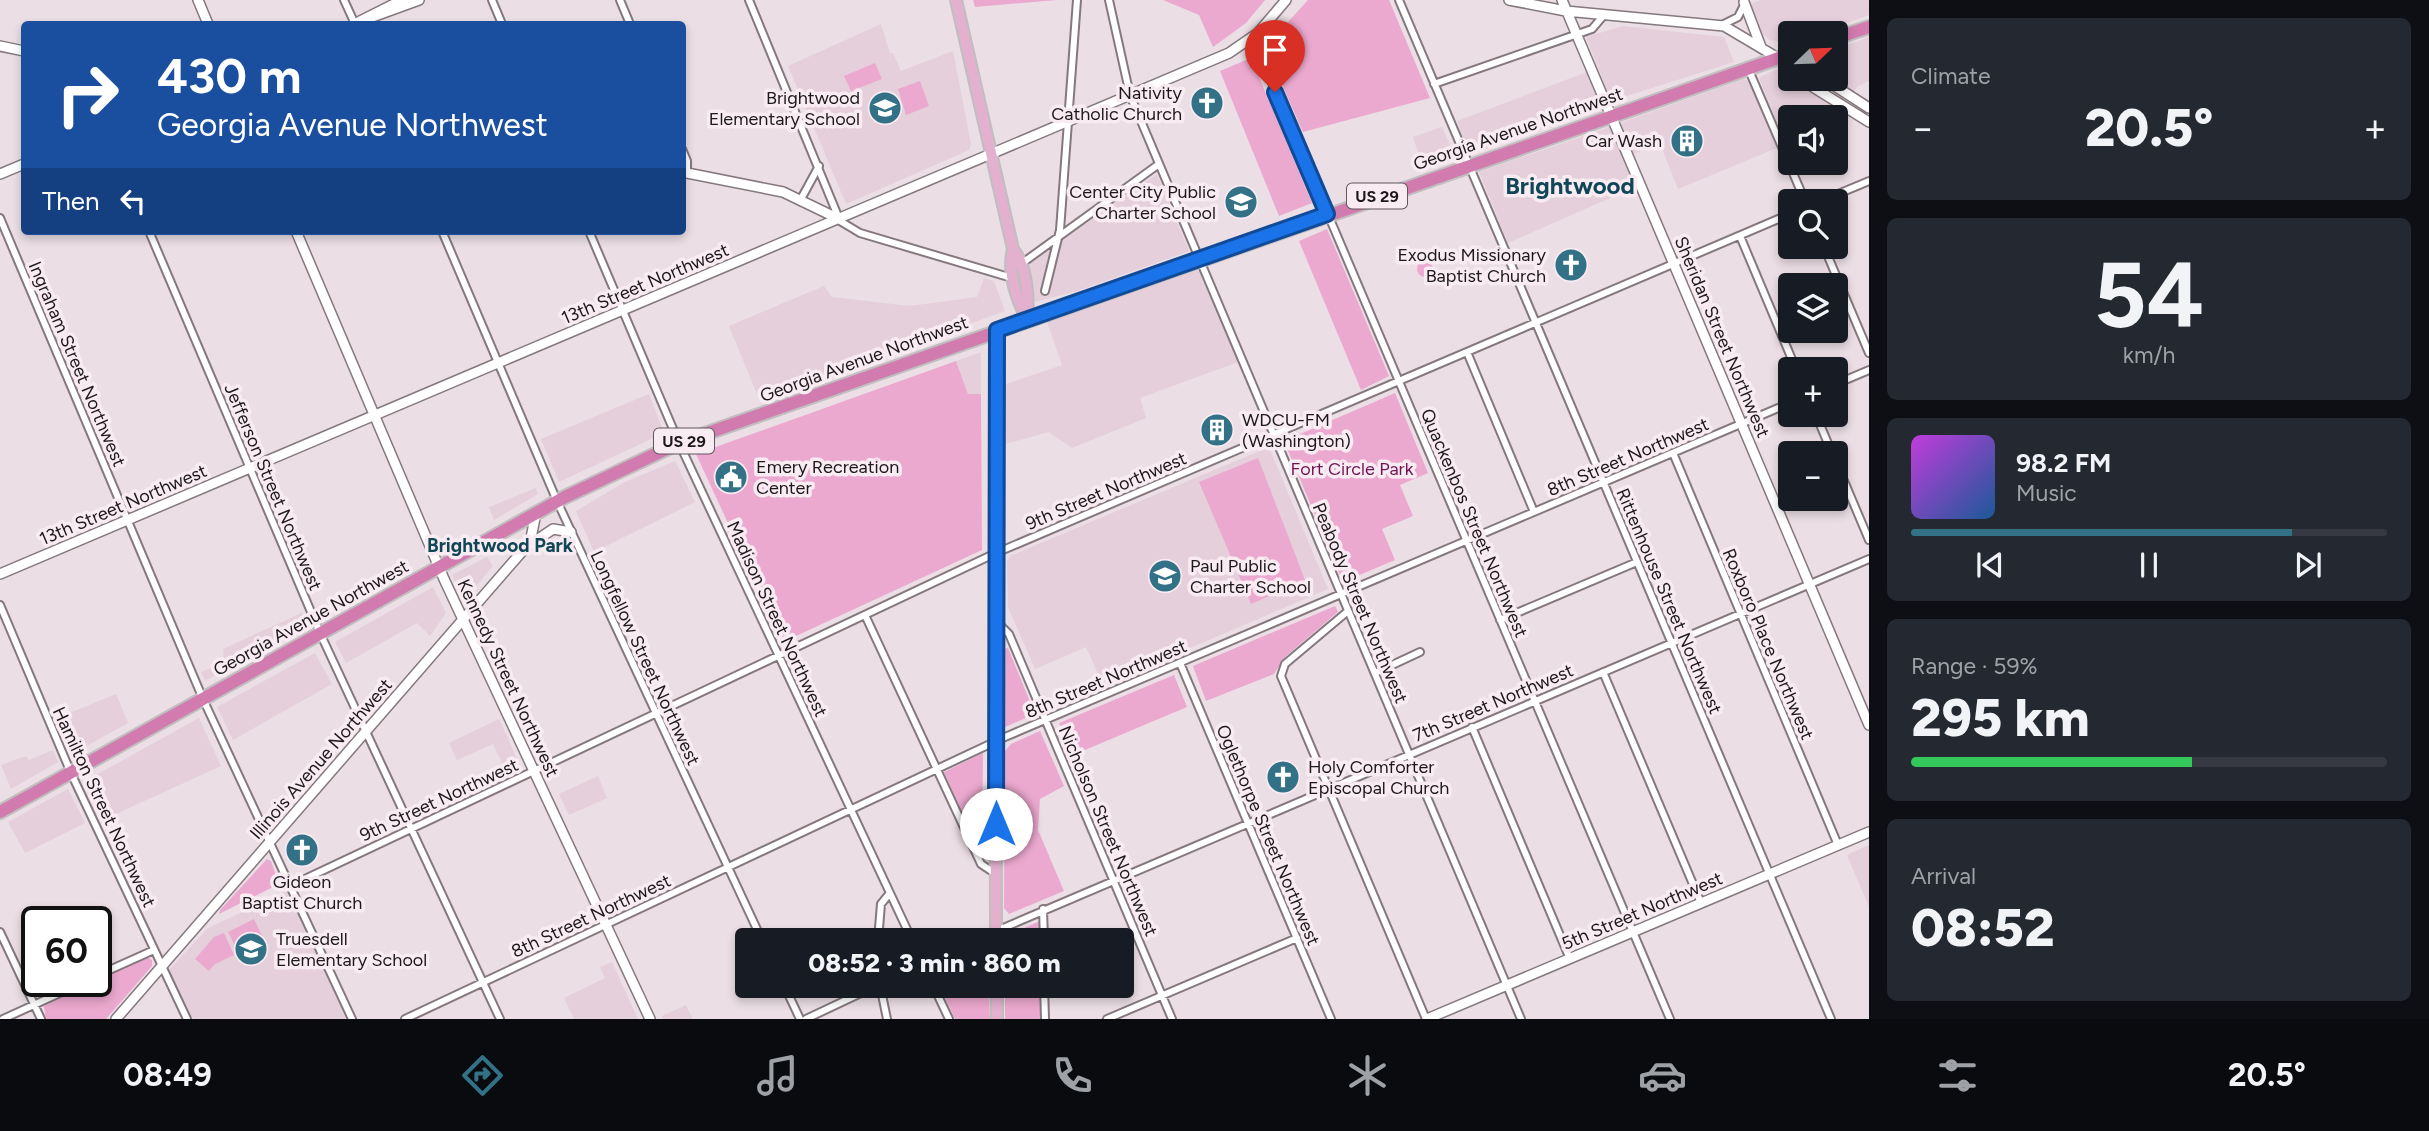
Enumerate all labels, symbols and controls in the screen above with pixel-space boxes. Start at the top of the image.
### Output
pin [1245,20,1305,92]
north arrow [1778,21,1848,91]
map controls [1778,21,1848,511]
icon: arrive [1256,31,1294,69]
text: 430 m [157,46,301,105]
icon: right [42,49,133,140]
text: Climate [1911,62,1990,90]
place label: Nativity Catholic Church [1051,82,1183,125]
street label: Georgia Avenue Northwest [1411,83,1626,175]
church icon: Nativity Catholic Church [1188,84,1226,122]
place label: Brightwood Elementary School [709,87,860,130]
school or university icon: Brightwood Elementary School [866,89,904,127]
text: 20.5° [2085,97,2213,159]
button: sound [1778,105,1848,175]
text: − [1911,105,1935,151]
text: + [2363,105,2387,151]
text: Georgia Avenue Northwest [157,106,548,144]
building icon: Car Wash [1668,122,1706,160]
place label: Car Wash [1585,130,1662,152]
district label: Brightwood [1505,171,1635,200]
place label: Center City Public Charter School [1069,181,1216,224]
icon: left [114,182,152,220]
school or university icon: Center City Public Charter School [1222,183,1260,221]
road number: US 29 [1347,184,1407,208]
text: Then [42,185,100,217]
button: search [1778,189,1848,259]
street label: Sheridan Street Northwest [1670,233,1774,441]
street label: 13th Street Northwest [558,239,732,329]
text: 54 [2094,241,2204,350]
place label: Exodus Missionary Baptist Church [1397,244,1547,287]
church icon: Exodus Missionary Baptist Church [1552,246,1590,284]
street label: Ingraham Street Northwest [24,258,130,470]
button: layers [1778,273,1848,343]
street label: Georgia Avenue Northwest [757,311,971,407]
text: km/h [2123,341,2175,369]
button: + [1778,357,1848,427]
street label: Jefferson Street Northwest [219,380,327,594]
street label: Quackenbos Street Northwest [1416,405,1532,641]
place label: WDCU-FM (Washington) [1242,409,1351,452]
building icon: WDCU-FM (Washington) [1198,411,1236,449]
street label: 8th Street Northwest [1544,413,1712,501]
road number: US 29 [654,428,714,454]
button: − [1778,441,1848,511]
street label: 9th Street Northwest [1022,447,1190,535]
text: 98.2 FM [2016,447,2111,479]
place label: Emery Recreation Center [756,456,899,499]
public building icon: Emery Recreation Center [712,458,750,496]
park label: Fort Circle Park [1291,458,1414,480]
street label: 13th Street Northwest [36,460,210,550]
text: Music [2016,479,2077,507]
street label: Rittenhouse Street Northwest [1611,485,1727,717]
street label: Peabody Street Northwest [1308,499,1412,707]
street label: Madison Street Northwest [722,518,832,721]
district label: Brightwood Park [427,534,574,557]
street label: Roxboro Place Northwest [1718,545,1818,743]
icon: previous [1971,546,2009,584]
icon: pause [2130,546,2168,584]
icon: next [2289,546,2327,584]
street label: Longfellow Street Northwest [585,547,705,769]
street label: Georgia Avenue Northwest [210,555,413,681]
place label: Paul Public Charter School [1190,555,1311,598]
school or university icon: Paul Public Charter School [1146,557,1184,595]
street label: Kennedy Street Northwest [452,575,564,781]
street label: 8th Street Northwest [1022,635,1190,723]
text: Range · 59% [1911,652,2038,680]
street label: 7th Street Northwest [1410,659,1577,747]
street label: Illinois Avenue Northwest [245,674,397,844]
text: 295 km [1911,687,2090,749]
street label: Hamilton Street Northwest [48,703,160,911]
street label: Oglethorpe Street Northwest [1211,721,1325,949]
street label: Nicholson Street Northwest [1054,722,1162,940]
street label: 9th Street Northwest [356,754,522,846]
place label: Holy Comforter Episcopal Church [1308,756,1449,799]
church icon: Holy Comforter Episcopal Church [1264,758,1302,796]
position arrow [959,787,1033,861]
church icon: Gideon Baptist Church [283,831,321,869]
text: Arrival [1911,862,1976,890]
street label: 5th Street Northwest [1558,867,1726,955]
street label: 8th Street Northwest [508,869,674,963]
place label: Gideon Baptist Church [242,871,362,914]
text: 08:52 [1911,897,2054,959]
speed limit sign: 60 [21,906,112,997]
place label: Truesdell Elementary School [276,928,427,971]
school or university icon: Truesdell Elementary School [232,930,270,968]
text: 08:52 · 3 min · 860 m [808,947,1061,979]
icon: directions [458,1051,507,1100]
icon: music [753,1051,802,1100]
icon: phone [1048,1051,1097,1100]
icon: climate [1343,1051,1392,1100]
icon: car [1638,1051,1687,1100]
icon: filters [1933,1051,1982,1100]
text: 08:49 [123,1056,212,1094]
text: 20.5° [2228,1056,2306,1094]

